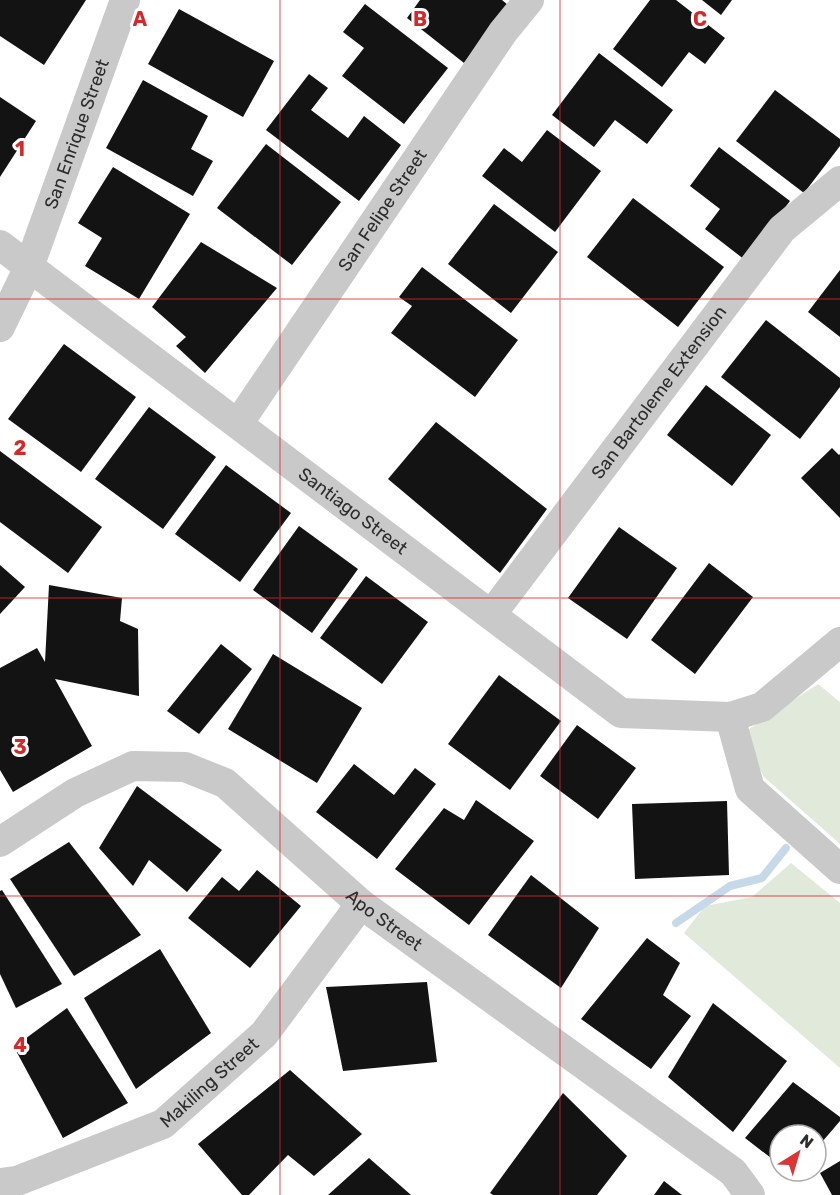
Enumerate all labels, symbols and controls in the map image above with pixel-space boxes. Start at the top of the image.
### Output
text: A [133,7,148,31]
text: B [413,7,427,31]
text: C [693,7,707,31]
street label: San Enrique Street [40,56,114,212]
text: 1 [15,137,25,161]
street label: San Felipe Street [333,145,432,276]
street label: San Bartoleme Extension [587,301,731,483]
text: 2 [14,436,27,460]
street label: Santiago Street [294,463,412,559]
text: 3 [13,735,27,759]
street label: Apo Street [341,885,427,956]
text: 4 [13,1033,27,1057]
street label: Makiling Street [155,1033,263,1132]
north arrow [768,1123,828,1183]
text: N [796,1130,817,1152]

